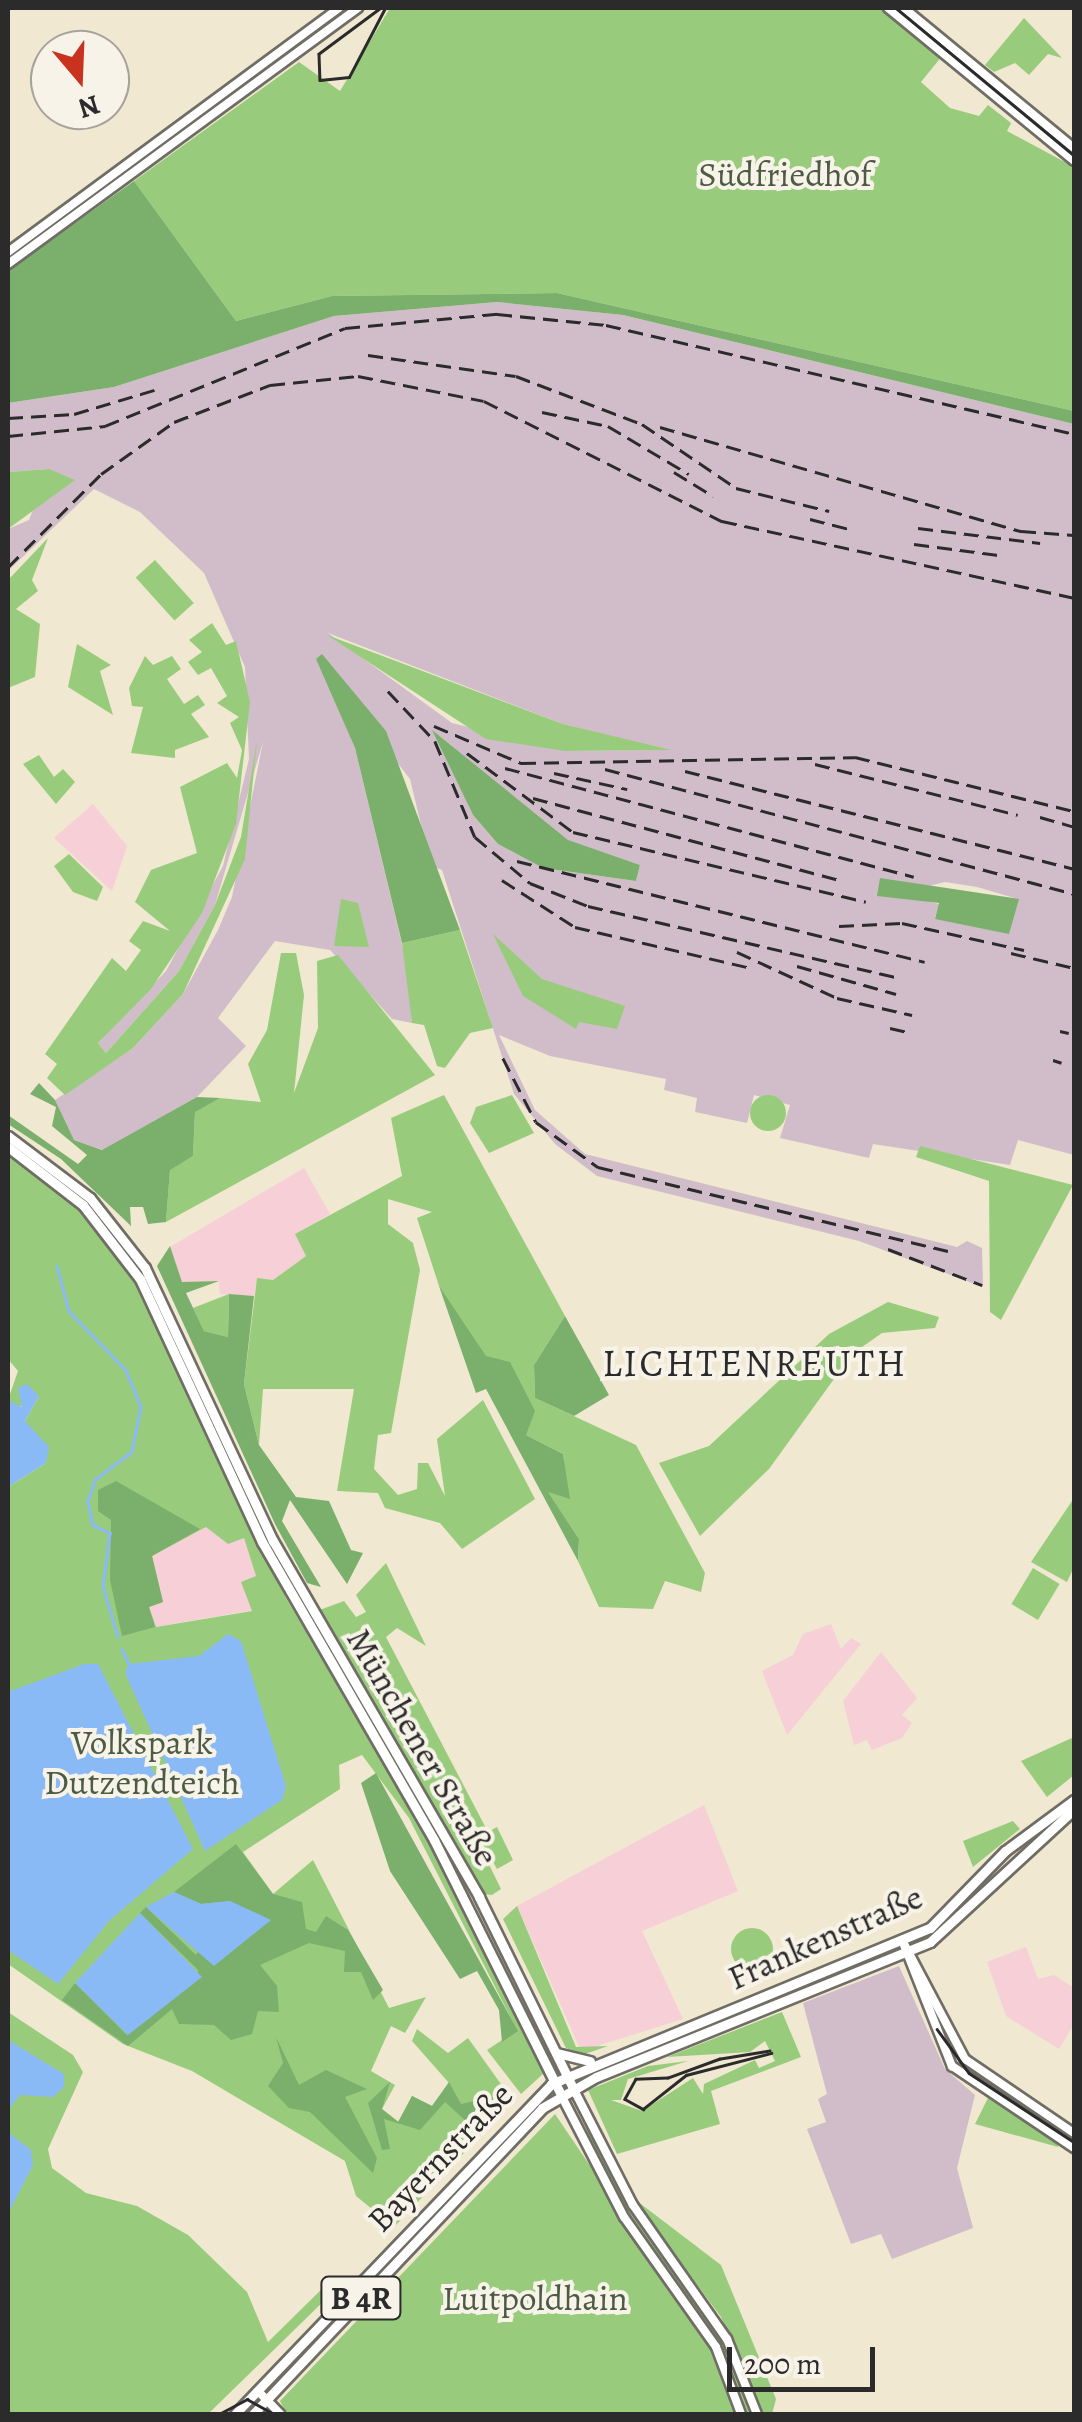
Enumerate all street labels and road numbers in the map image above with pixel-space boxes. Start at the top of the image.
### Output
street label: Münchener Straße [338,1621,508,1873]
street label: Frankenstraße [721,1875,929,1999]
street label: Bayernstraße [358,2074,522,2240]
road number: B 4R [318,2271,404,2325]

